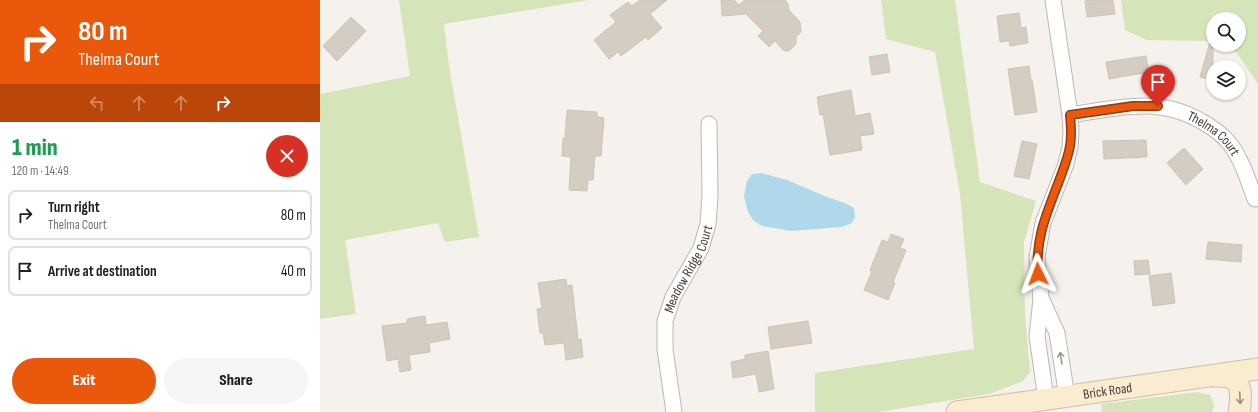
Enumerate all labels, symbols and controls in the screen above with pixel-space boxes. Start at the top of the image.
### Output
map controls [1206,12,1246,100]
button: search [1206,12,1246,52]
text: 80 m [78,15,127,48]
icon: right [12,16,64,68]
text: Thelma Court [78,49,159,70]
button: layers [1206,60,1246,100]
pin [1141,65,1175,106]
icon: arrive [1147,71,1169,93]
icon: left [86,92,108,114]
icon: ahead [128,92,150,114]
icon: ahead [170,92,192,114]
icon: right [212,92,234,114]
street label: Thelma Court [1185,107,1243,159]
text: 1 min [12,133,58,162]
button: close [266,135,308,177]
text: 120 m · 14:49 [12,163,69,179]
text: Turn right [48,198,100,217]
icon: right [14,204,36,226]
text: 80 m [281,206,306,225]
text: Thelma Court [48,217,107,233]
street label: Meadow Ridge Court [660,223,716,315]
position arrow [1017,253,1059,295]
icon: arrive [14,260,36,282]
text: Arrive at destination [48,262,157,281]
text: 40 m [281,262,306,281]
one-way arrow [1057,352,1065,365]
button: Exit [12,358,156,404]
button: Share [164,358,308,404]
street label: Brick Road [1082,379,1133,403]
one-way arrow [1236,391,1244,404]

